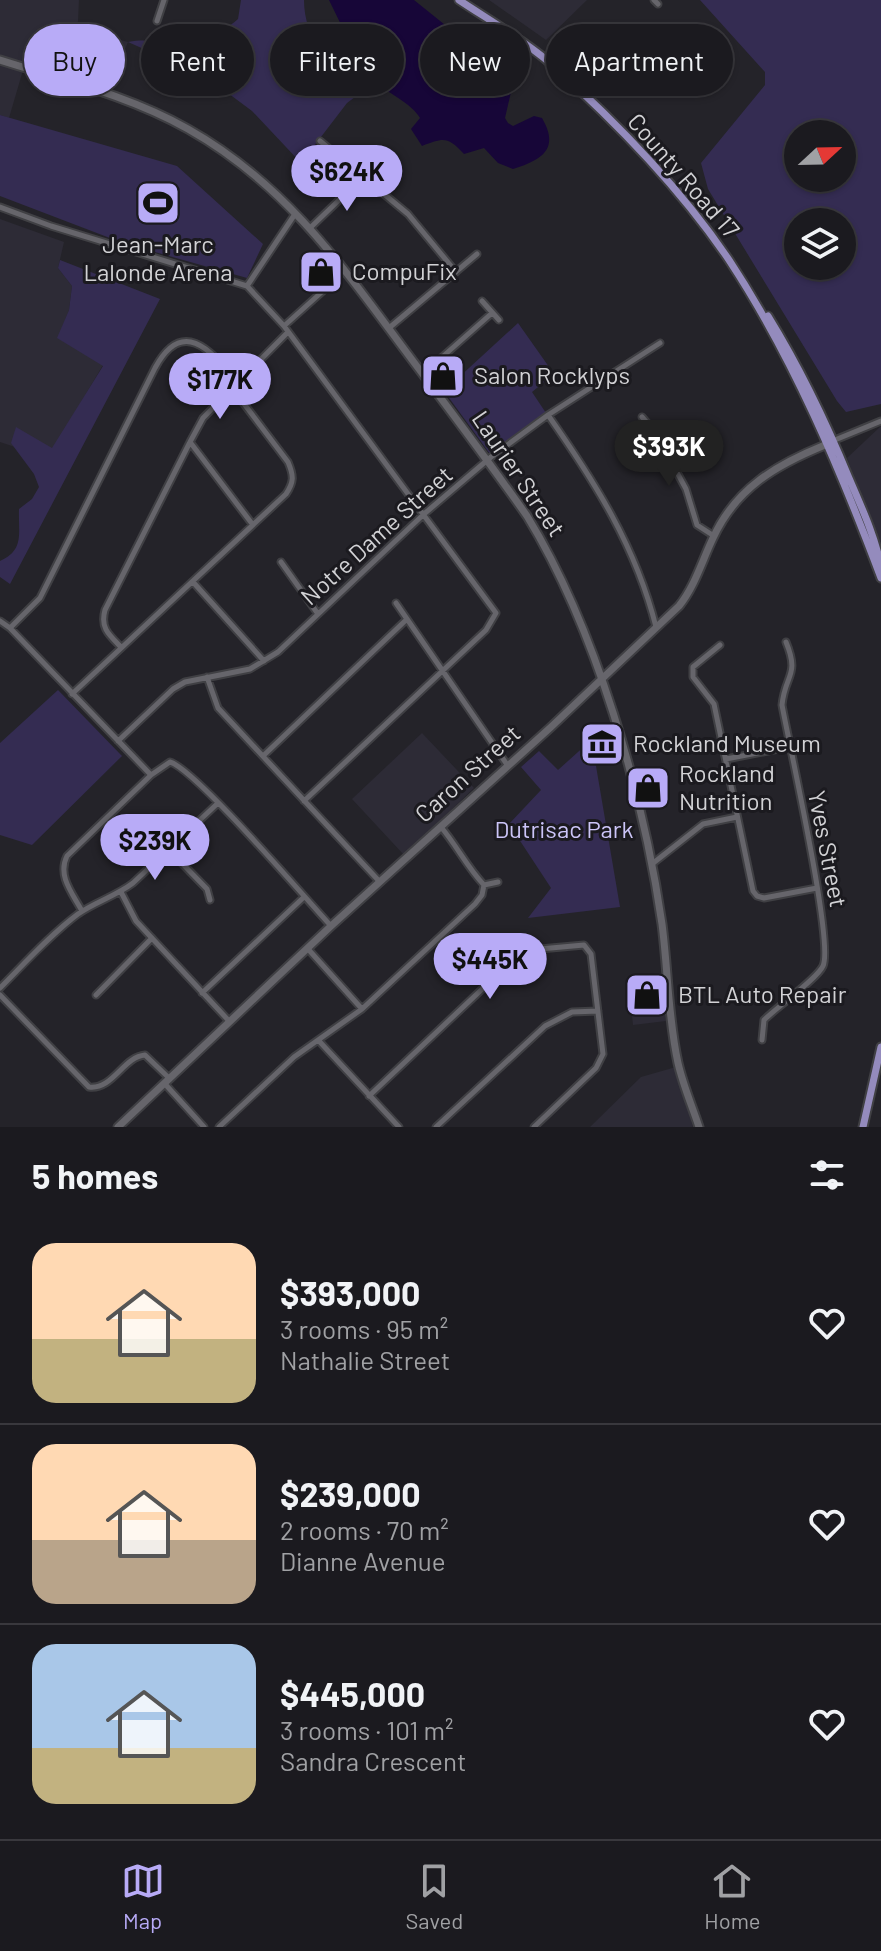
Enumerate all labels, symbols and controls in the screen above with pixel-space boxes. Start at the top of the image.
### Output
chip: Buy [24,24,125,96]
chip: Rent [141,24,254,96]
chip: Filters [270,24,404,96]
chip: New [420,24,530,96]
chip: Apartment [546,24,733,96]
street label: County Road 17 [622,107,746,243]
north arrow [784,120,856,192]
map controls [784,120,856,280]
pin: $624K [291,145,403,213]
text: $624K [309,155,385,186]
sports icon: Jean-Marc Lalonde Arena [134,179,182,227]
button: layers [784,208,856,280]
place label: Jean-Marc Lalonde Arena [83,229,233,286]
shop icon: CompuFix [297,248,345,296]
place label: CompuFix [352,256,457,285]
shop icon: Salon Rocklyps [419,352,467,400]
pin: $177K [164,353,276,421]
place label: Salon Rocklyps [474,360,630,389]
text: $177K [187,363,253,394]
street label: Laurier Street [467,405,572,542]
pin: $393K [613,420,725,488]
text: $393K [632,430,706,461]
street label: Notre Dame Street [294,459,458,611]
street label: Caron Street [408,718,526,828]
museum icon: Rockland Museum [578,720,626,768]
place label: Rockland Museum [633,728,821,757]
place label: Rockland Nutrition [679,758,775,815]
shop icon: Rockland Nutrition [624,764,672,812]
street label: Yves Street [803,788,854,910]
pin: $239K [99,814,211,882]
park label: Dutrisac Park [494,814,634,843]
text: $239K [118,824,192,855]
pin: $445K [434,933,546,1001]
text: $445K [452,943,528,974]
shop icon: BTL Auto Repair [623,971,671,1019]
place label: BTL Auto Repair [678,979,847,1008]
icon: filters [805,1153,849,1197]
text: 5 homes [32,1155,158,1196]
text: $393,000 [280,1272,421,1313]
icon: home [96,1275,192,1371]
icon: heart [805,1301,849,1345]
text: 3 rooms · 95 m² [280,1313,448,1344]
text: Nathalie Street [280,1344,450,1375]
text: $239,000 [280,1473,421,1514]
icon: home [96,1476,192,1572]
icon: heart [805,1502,849,1546]
text: 2 rooms · 70 m² [280,1514,449,1545]
text: Dianne Avenue [280,1545,446,1576]
text: $445,000 [280,1673,425,1714]
icon: home [96,1676,192,1772]
icon: heart [805,1702,849,1746]
text: 3 rooms · 101 m² [280,1714,453,1745]
text: Sandra Crescent [280,1745,466,1776]
tab: Map [121,1859,165,1933]
tab: Saved [406,1859,463,1933]
tab: Home [704,1859,760,1933]

